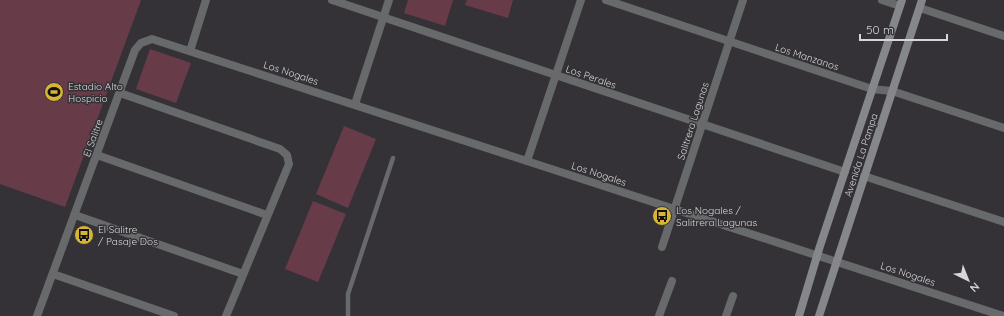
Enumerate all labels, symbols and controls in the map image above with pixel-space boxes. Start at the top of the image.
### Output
scale bar [860,16,947,42]
text: 50 m [866,22,894,37]
street label: Los Manzanos [773,41,841,74]
street label: Los Nogales [262,58,320,88]
street label: Los Perales [564,62,618,92]
place label: Estadio Alto Hospicio [68,80,123,105]
street label: Salitrera Lagunas [674,80,712,162]
sports icon: Estadio Alto Hospicio [43,81,65,103]
street label: Avenida La Pampa [841,112,881,198]
street label: El Salitre [80,117,106,159]
street label: Los Nogales [570,159,628,189]
place label: Los Nogales / Salitrera Lagunas [676,204,757,229]
bus stop icon: Los Nogales / Salitrera Lagunas [651,205,673,227]
place label: El Salitre / Pasaje Dos [98,223,158,248]
bus stop icon: El Salitre / Pasaje Dos [73,224,95,246]
street label: Los Nogales [879,259,937,289]
north arrow [948,260,988,300]
text: N [967,279,983,295]

